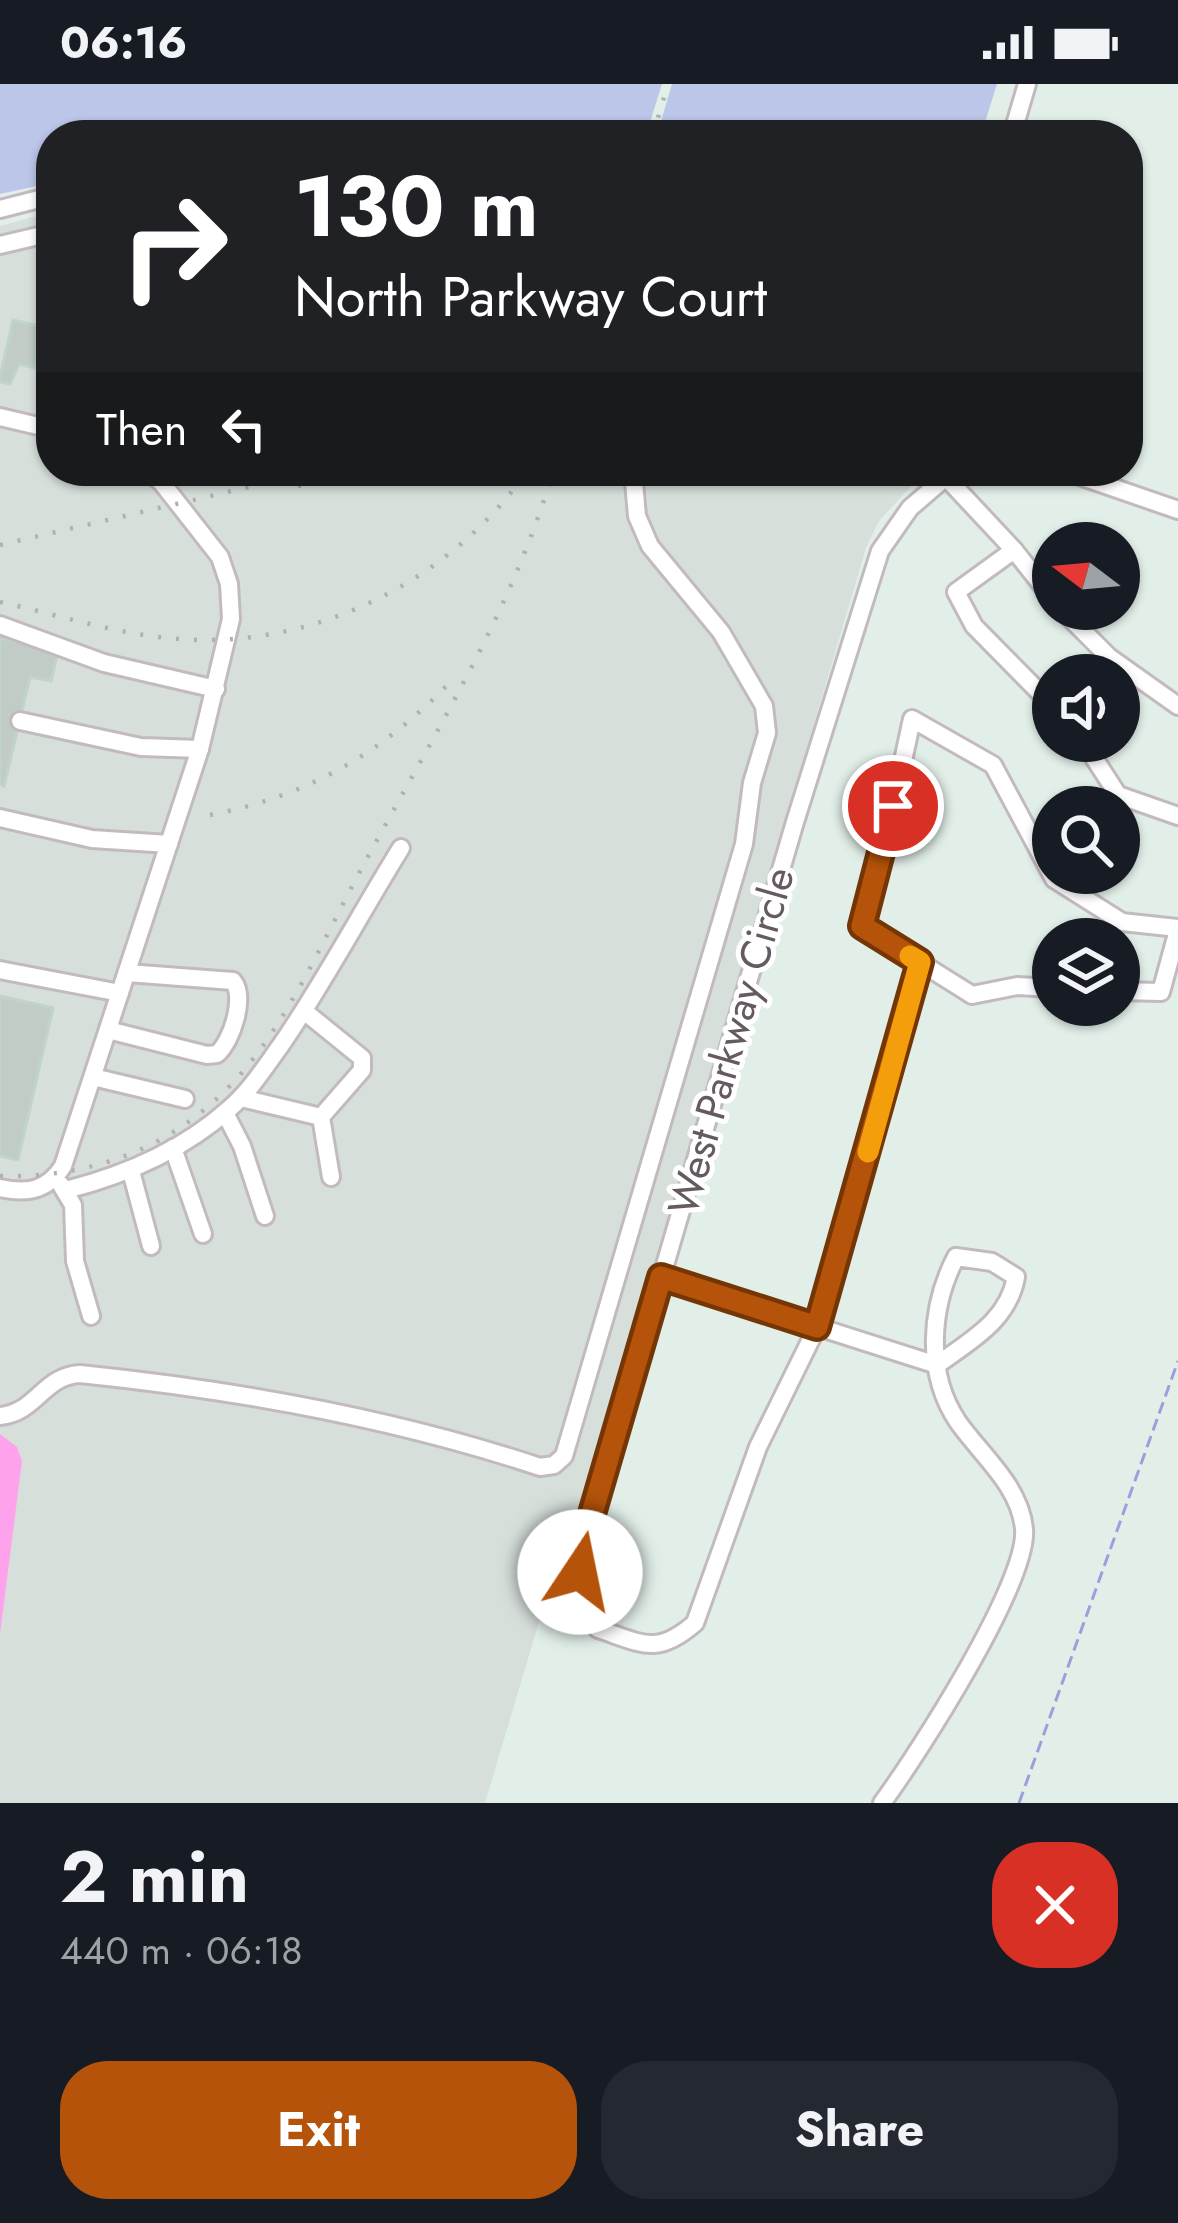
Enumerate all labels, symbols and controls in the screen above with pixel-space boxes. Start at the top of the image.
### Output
text: 06:16 [60,10,187,75]
text: 130 m [294,146,539,268]
icon: right [96,168,252,324]
text: North Parkway Court [294,258,767,336]
icon: left [211,396,277,462]
text: Then [96,397,187,462]
north arrow [1032,522,1140,630]
map controls [1032,522,1140,1026]
button: sound [1032,654,1140,762]
pin [842,755,944,857]
icon: arrive [860,773,926,839]
button: search [1032,786,1140,894]
street label: West Parkway Circle [652,860,810,1222]
button: layers [1032,918,1140,1026]
position arrow [517,1509,643,1635]
text: 2 min [60,1825,249,1929]
button: close [992,1842,1118,1968]
text: 440 m · 06:18 [60,1922,303,1979]
button: Exit [60,2061,577,2199]
button: Share [601,2061,1118,2199]

